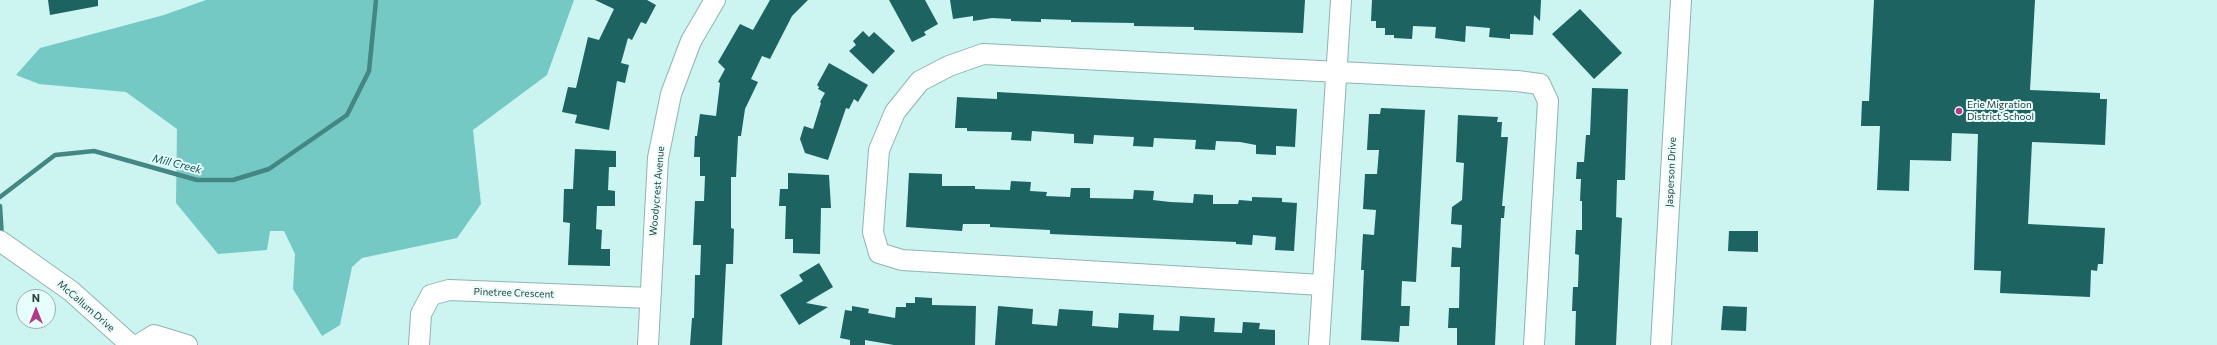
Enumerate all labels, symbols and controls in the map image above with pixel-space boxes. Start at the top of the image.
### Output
place label: Erie Migration District School [1967,99,2034,122]
marker: Erie Migration District School [1954,106,1964,116]
street label: Jasperson Drive [1663,137,1679,207]
street label: Woodycrest Avenue [647,146,667,236]
water label: Mill Creek [151,152,203,176]
street label: McCallum Drive [55,278,117,334]
street label: Pinetree Crescent [473,286,555,300]
north arrow [16,289,56,329]
text: N [32,291,40,304]

